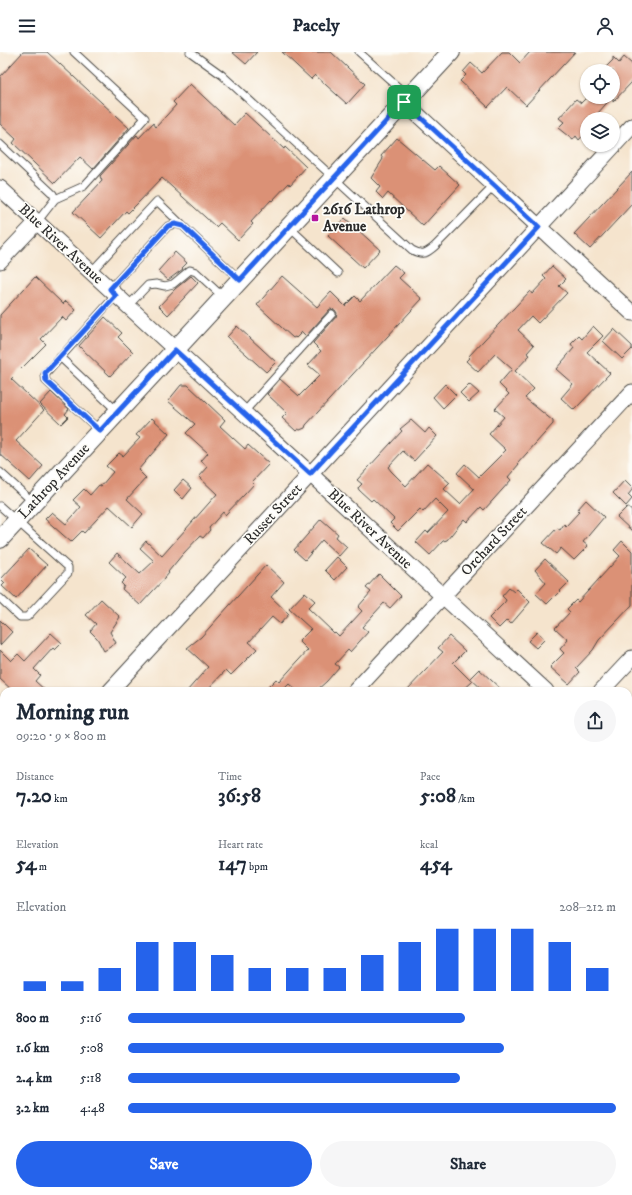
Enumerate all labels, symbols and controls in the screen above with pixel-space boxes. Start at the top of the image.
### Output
icon: menu [16,15,38,37]
text: Pacely [292,15,340,37]
icon: person [594,15,616,37]
map controls [580,64,620,152]
button: locate [580,64,620,104]
pin [387,85,421,119]
icon: arrive [393,91,415,113]
button: layers [580,112,620,152]
street label: Blue River Avenue [15,200,107,288]
place label: 2616 Lathrop Avenue [322,200,405,236]
marker: 2616 Lathrop Avenue [310,213,320,223]
street label: Lathrop Avenue [14,439,94,523]
street label: Russet Street [240,479,306,549]
street label: Blue River Avenue [324,485,416,573]
street label: Orchard Street [457,502,531,580]
text: Morning run [16,699,129,726]
button: share [574,700,616,742]
text: 09:20 · 9 × 800 m [16,728,106,744]
text: Distance [16,770,54,784]
text: Time [218,770,242,784]
text: Pace [420,770,440,784]
text: 7.20 [16,784,52,809]
text: 36:58 [218,784,261,809]
text: 5:08 [420,784,456,809]
text: km [52,792,68,806]
text: /km [456,792,475,806]
text: Elevation [16,838,59,852]
text: Heart rate [218,838,263,852]
text: kcal [420,838,438,852]
text: 54 [16,852,36,877]
text: 147 [218,852,247,877]
text: 454 [420,852,452,877]
text: m [36,860,47,874]
text: bpm [247,860,268,874]
text: Elevation [16,899,66,915]
text: 208–212 m [559,899,616,915]
text: 800 m [16,1010,49,1026]
text: 5:16 [80,1010,101,1026]
text: 1.6 km [16,1040,50,1056]
text: 5:08 [80,1040,103,1056]
text: 2.4 km [16,1070,52,1086]
text: 5:18 [80,1070,101,1086]
text: 3.2 km [16,1100,49,1116]
text: 4:48 [80,1100,105,1116]
button: Save [16,1141,312,1187]
button: Share [320,1141,616,1187]

